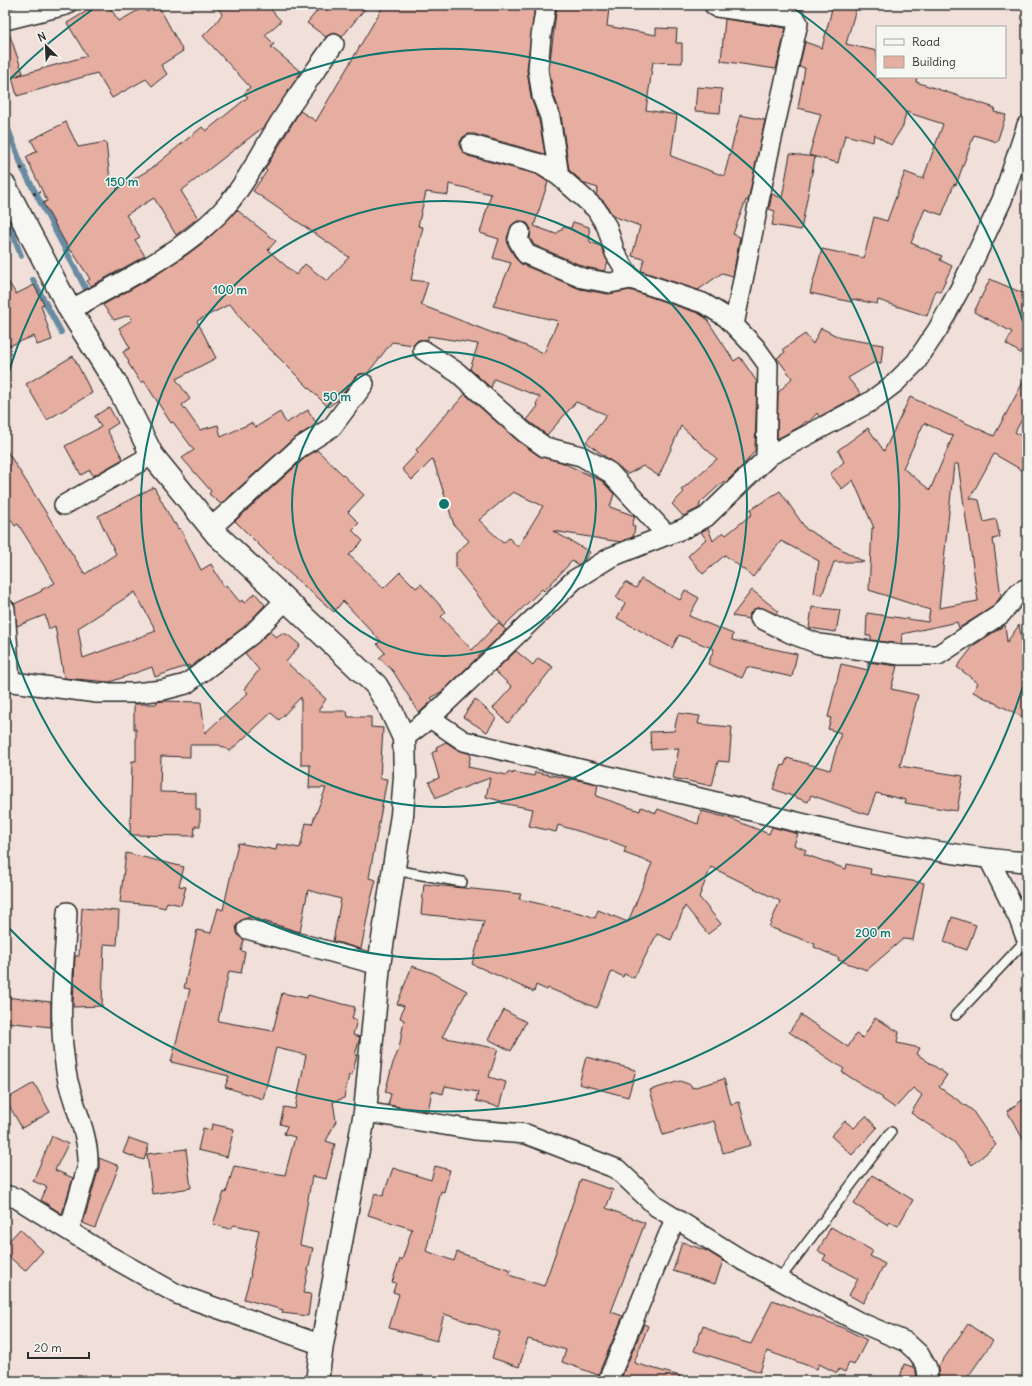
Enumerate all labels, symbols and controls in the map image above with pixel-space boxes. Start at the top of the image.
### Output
north arrow [26,26,66,66]
legend [876,26,1006,78]
text: N [36,29,48,45]
text: Road [912,34,940,49]
text: Building [912,54,956,69]
text: 150 m [106,174,139,189]
text: 100 m [213,282,247,297]
text: 50 m [323,389,352,404]
centre of rings [437,497,451,511]
text: 200 m [855,925,891,940]
scale bar [28,1334,89,1360]
text: 20 m [34,1340,62,1355]

